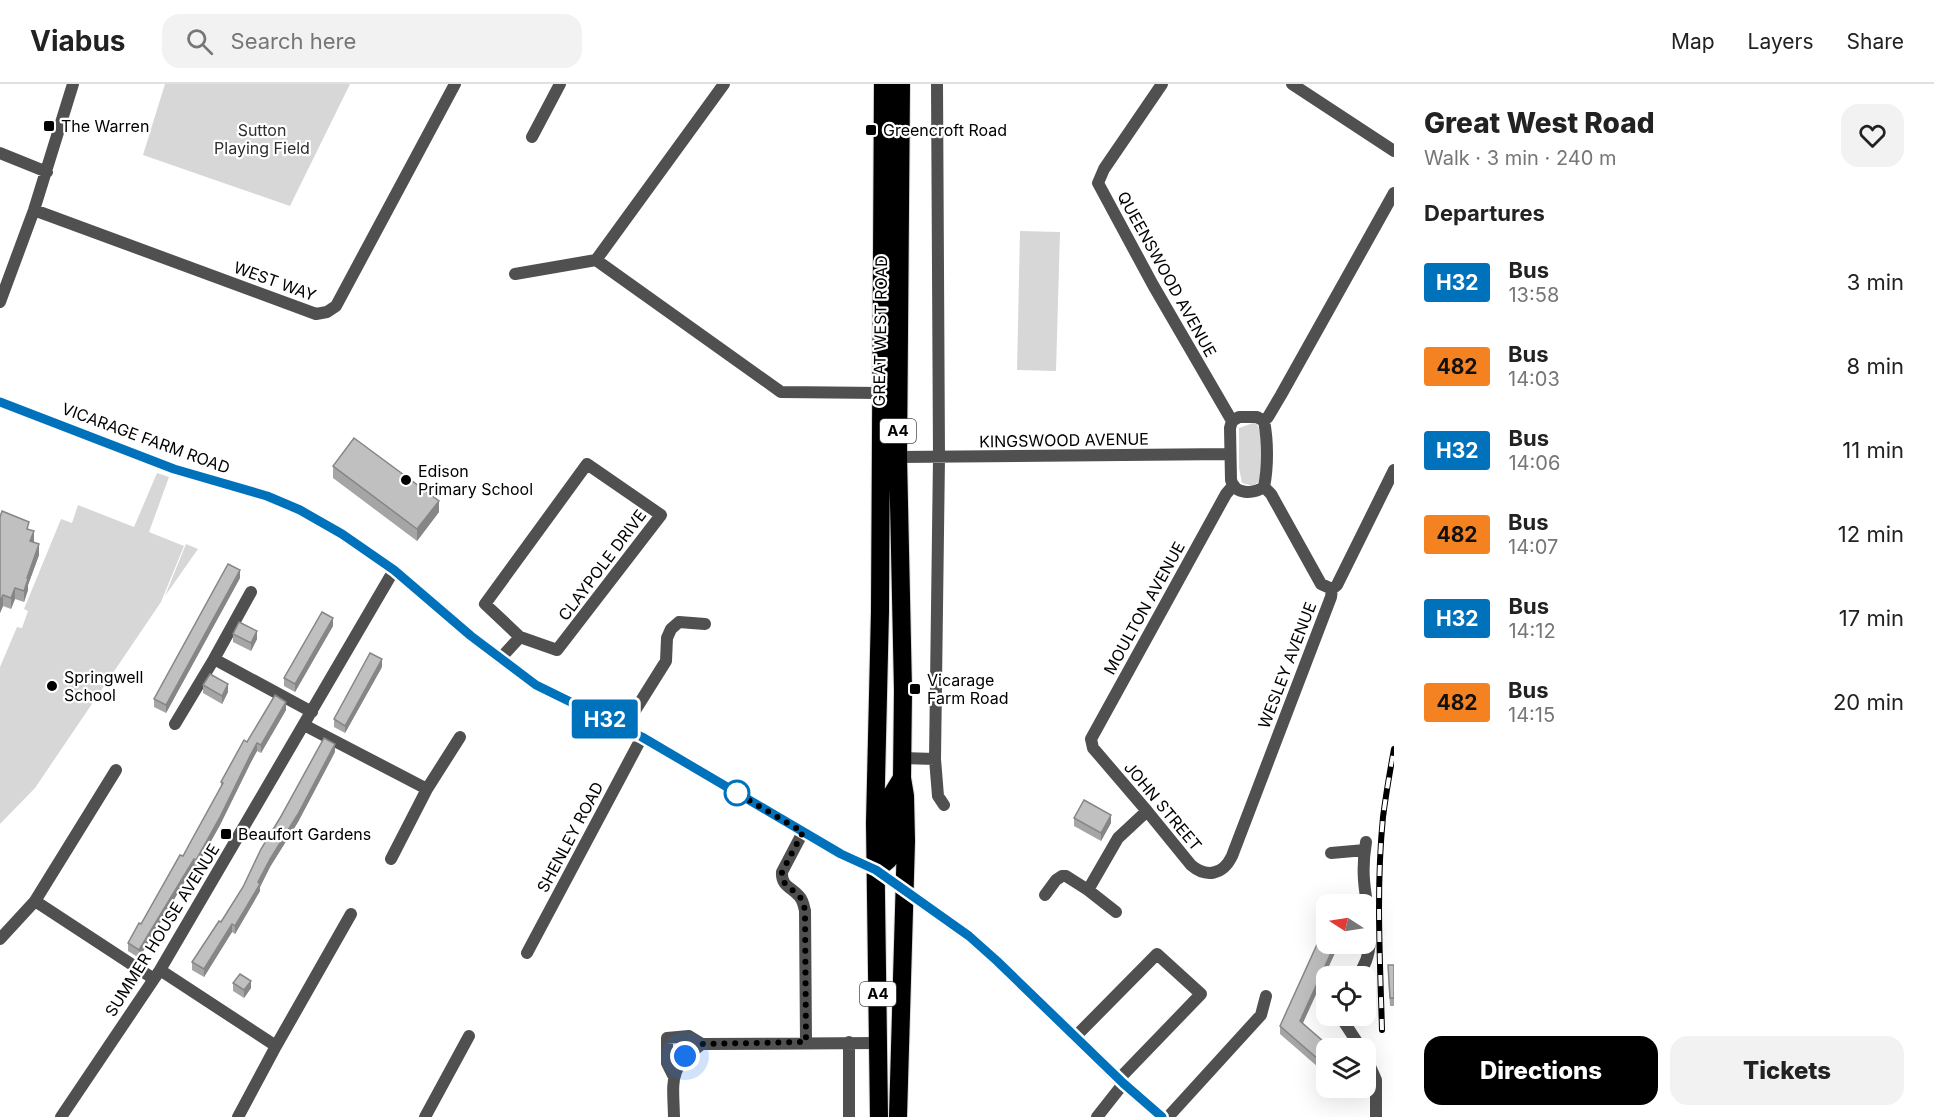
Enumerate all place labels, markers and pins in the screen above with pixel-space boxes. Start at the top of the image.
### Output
place label: The Warren [61,116,149,136]
marker: The Warren [42,119,56,133]
place label: Greencroft Road [883,120,1007,140]
marker: Greencroft Road [864,123,878,137]
place label: Edison Primary School [418,461,533,499]
marker: Edison Primary School [399,473,413,487]
place label: Springwell School [64,667,143,705]
place label: Vicarage Farm Road [927,670,1008,708]
marker: Springwell School [45,679,59,693]
marker: Vicarage Farm Road [908,682,922,696]
unlabelled marker [724,780,750,806]
place label: Beaufort Gardens [238,824,371,844]
marker: Beaufort Gardens [219,827,233,841]

